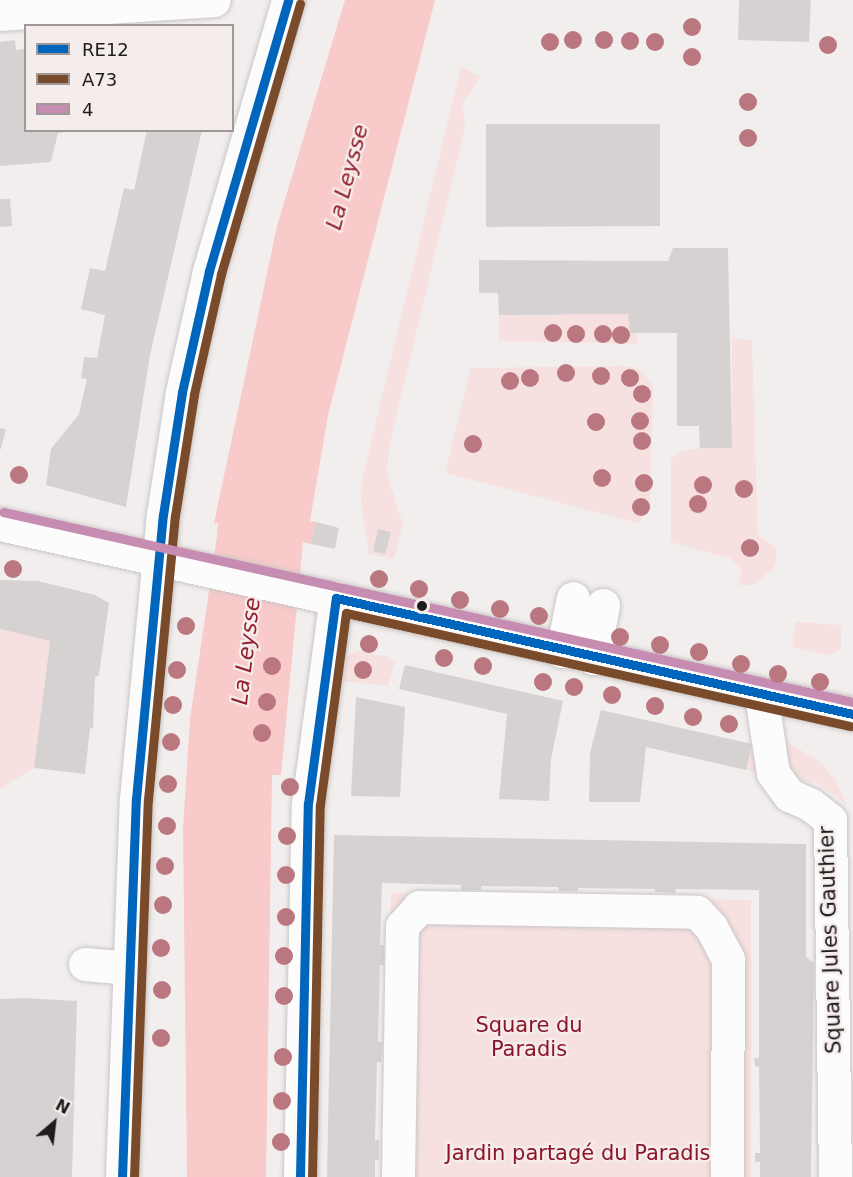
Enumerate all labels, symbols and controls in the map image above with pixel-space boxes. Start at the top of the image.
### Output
legend [24,24,234,132]
text: RE12 [82,39,129,60]
text: A73 [82,69,117,90]
text: 4 [82,99,93,120]
water label: La Leysse [320,121,374,233]
water label: La Leysse [226,596,266,706]
unlabelled marker [416,600,428,612]
street label: Square Jules Gauthier [813,826,847,1054]
park label: Square du Paradis [475,1012,583,1062]
north arrow [24,1093,84,1153]
text: N [52,1095,73,1118]
park label: Jardin partagé du Paradis [446,1140,710,1166]

